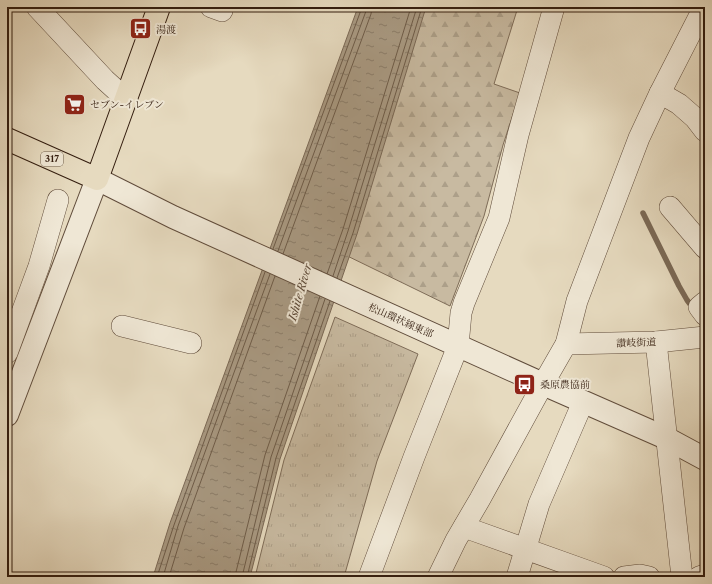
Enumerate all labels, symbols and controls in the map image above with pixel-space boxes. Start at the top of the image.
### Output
bus stop icon: 湯渡 [128,16,154,42]
place label: 湯渡 [156,23,176,36]
supermarket icon: セブン-イレブン [62,91,88,117]
place label: セブン-イレブン [90,98,164,111]
road number: 317 [41,152,63,166]
water label: Ishite River [285,261,315,323]
street label: 松山環状線東部 [366,300,435,341]
street label: 讃岐街道 [616,335,656,350]
bus stop icon: 桑原農協前 [511,371,537,397]
place label: 桑原農協前 [540,378,590,391]

